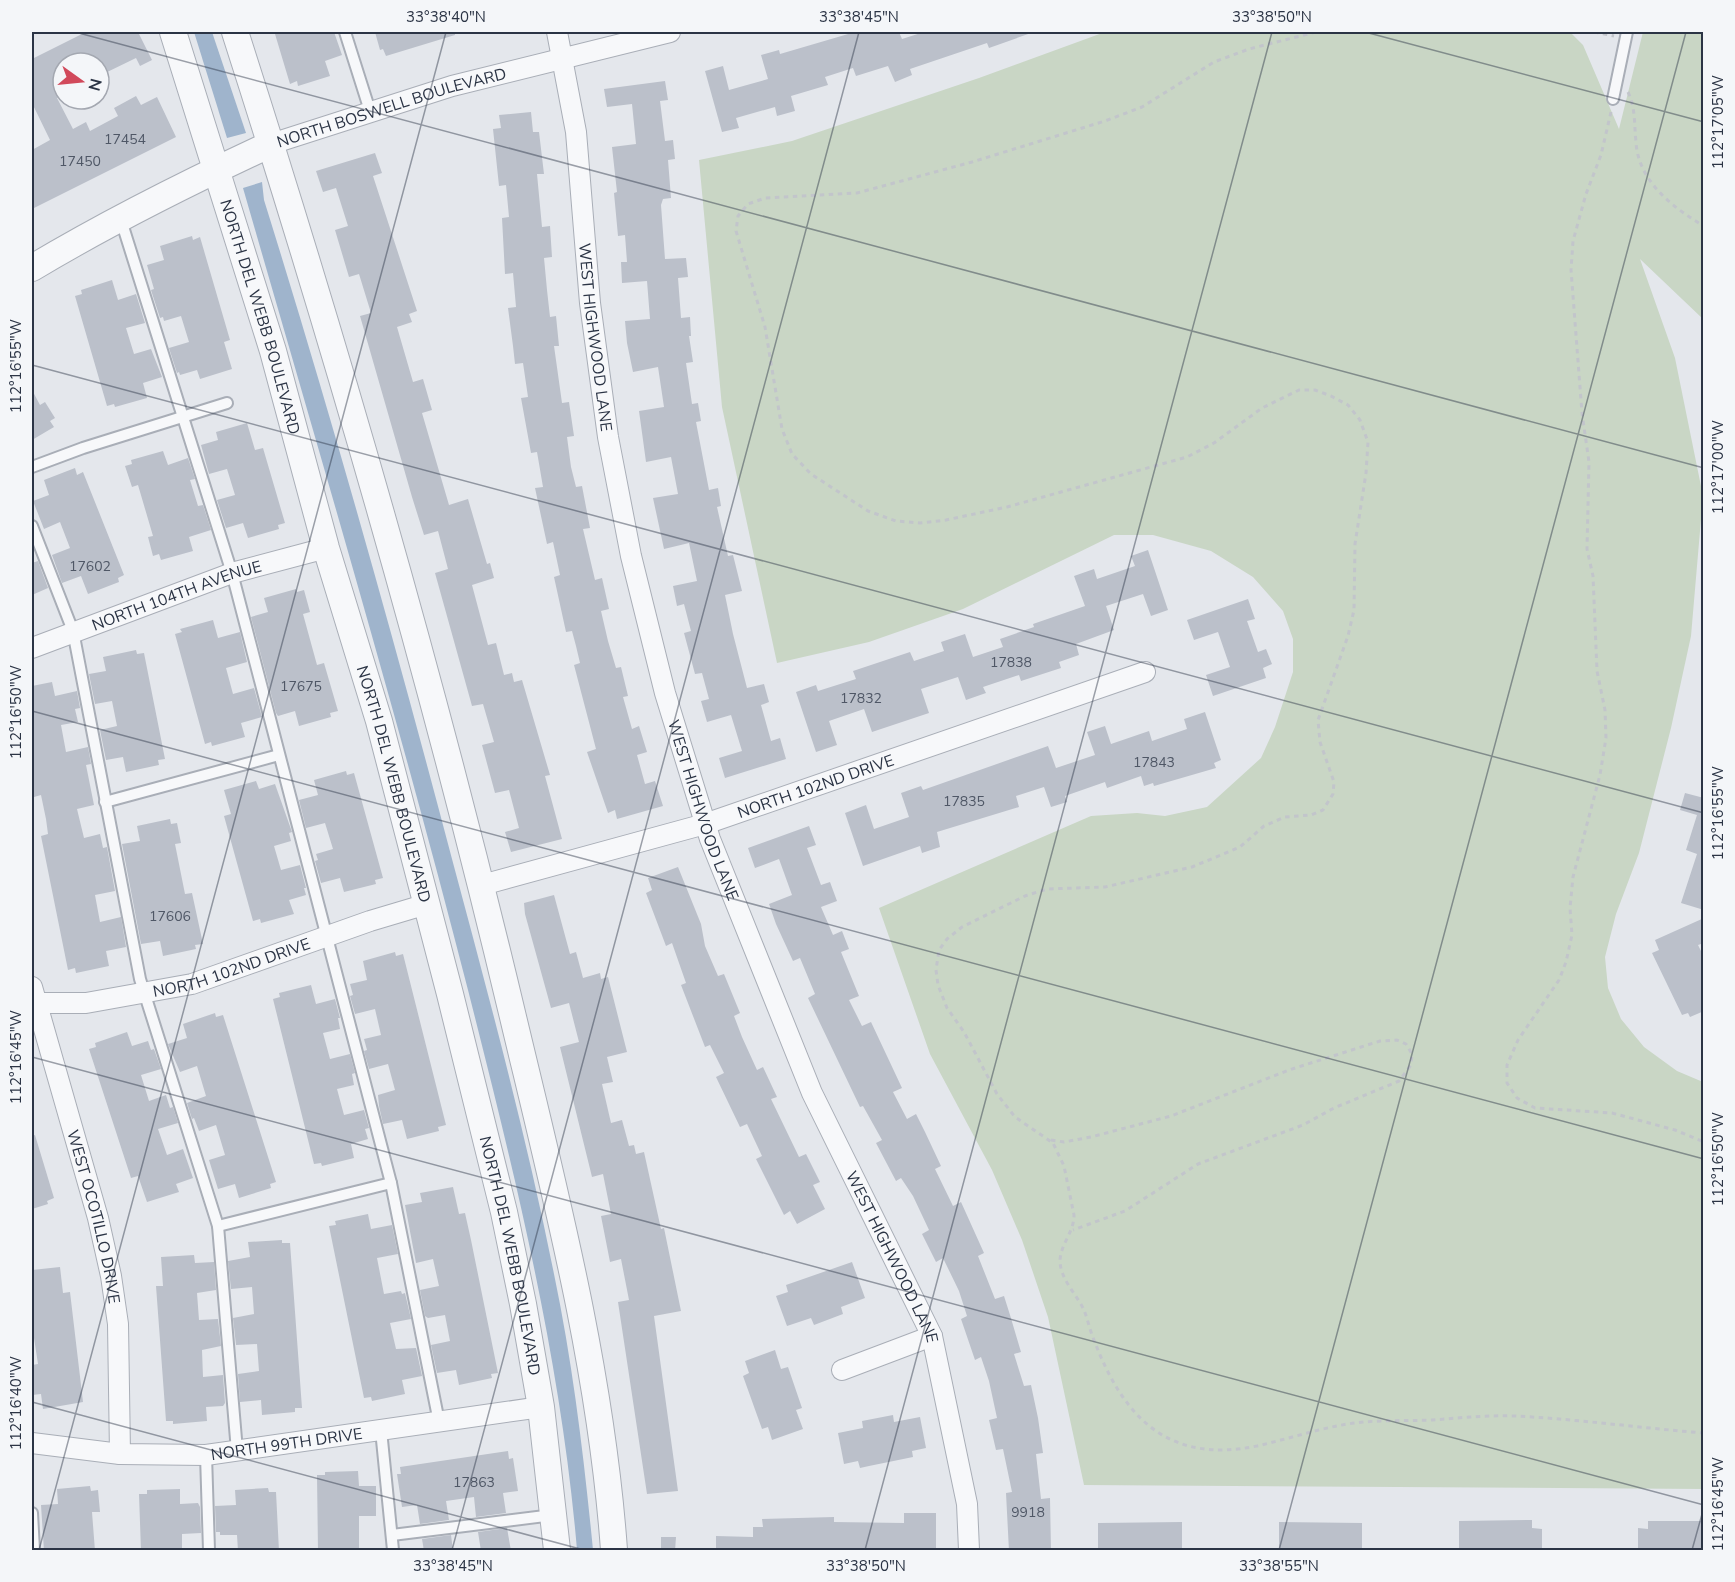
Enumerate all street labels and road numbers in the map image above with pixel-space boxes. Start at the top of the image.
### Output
street label: NORTH BOSWELL BOULEVARD [274,63,509,153]
street label: NORTH DEL WEBB BOULEVARD [214,197,305,437]
street label: WEST HIGHWOOD LANE [573,242,617,433]
street label: NORTH 104TH AVENUE [89,556,264,637]
street label: NORTH DEL WEBB BOULEVARD [351,663,436,905]
street label: WEST HIGHWOOD LANE [662,717,744,904]
street label: NORTH 102ND DRIVE [735,750,897,824]
street label: NORTH 102ND DRIVE [151,933,313,1003]
street label: WEST OCOTILLO DRIVE [61,1127,125,1305]
street label: NORTH DEL WEBB BOULEVARD [474,1134,545,1377]
street label: WEST HIGHWOOD LANE [840,1167,943,1345]
street label: NORTH 99TH DRIVE [209,1423,364,1466]

